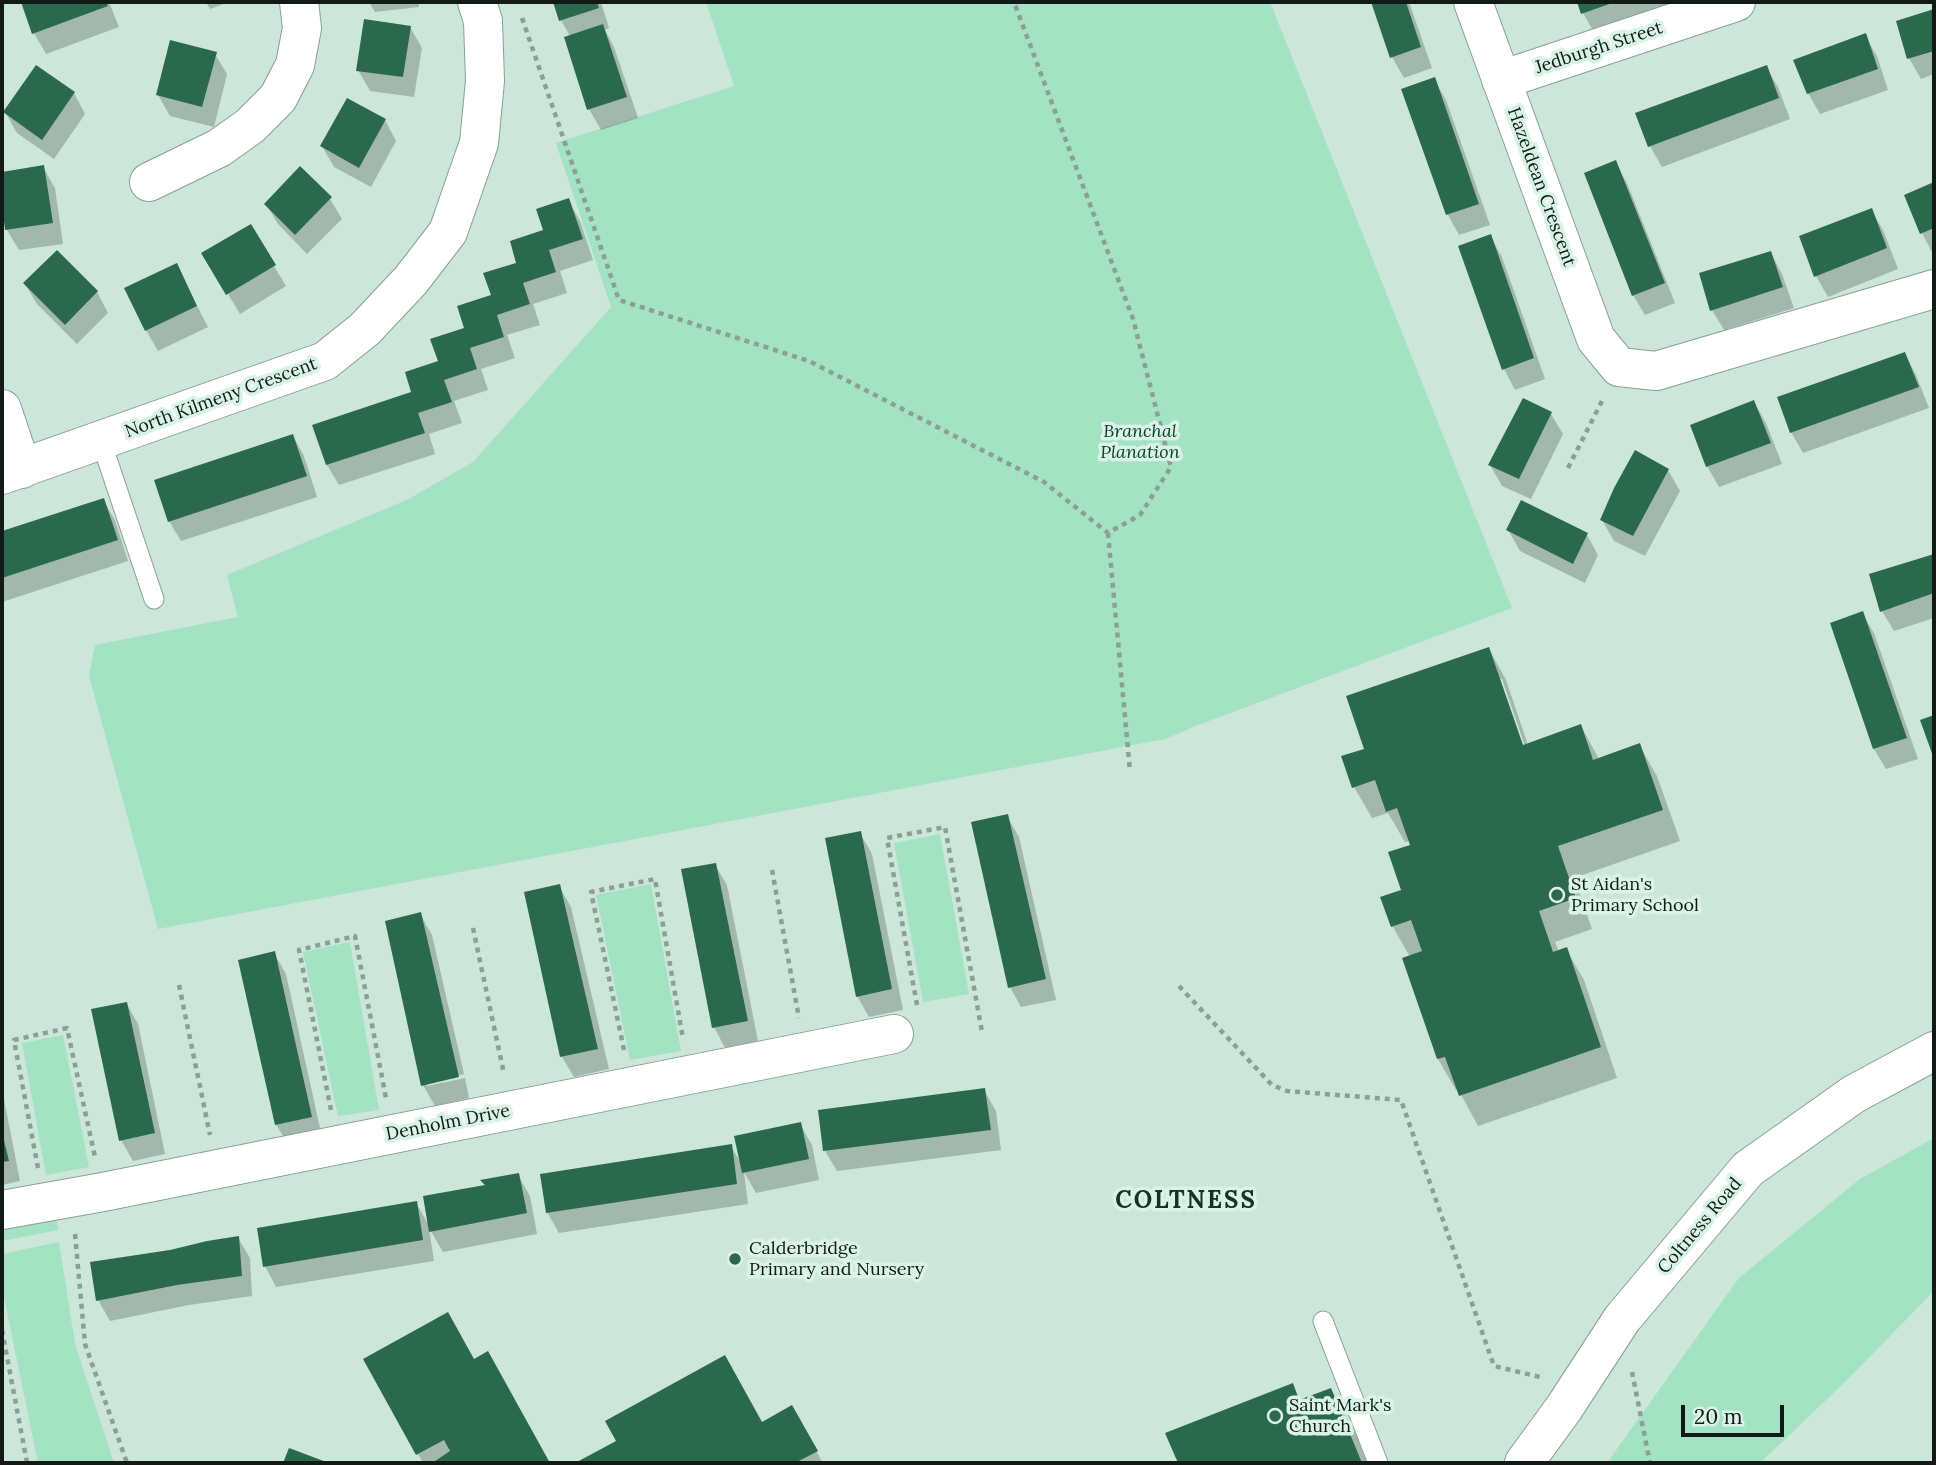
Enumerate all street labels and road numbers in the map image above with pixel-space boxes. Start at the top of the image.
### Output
street label: Jedburgh Street [1533,17,1665,79]
street label: Hazeldean Crescent [1502,105,1580,269]
street label: North Kilmeny Crescent [122,353,320,443]
street label: Denholm Drive [384,1100,512,1146]
street label: Coltness Road [1654,1174,1746,1278]

